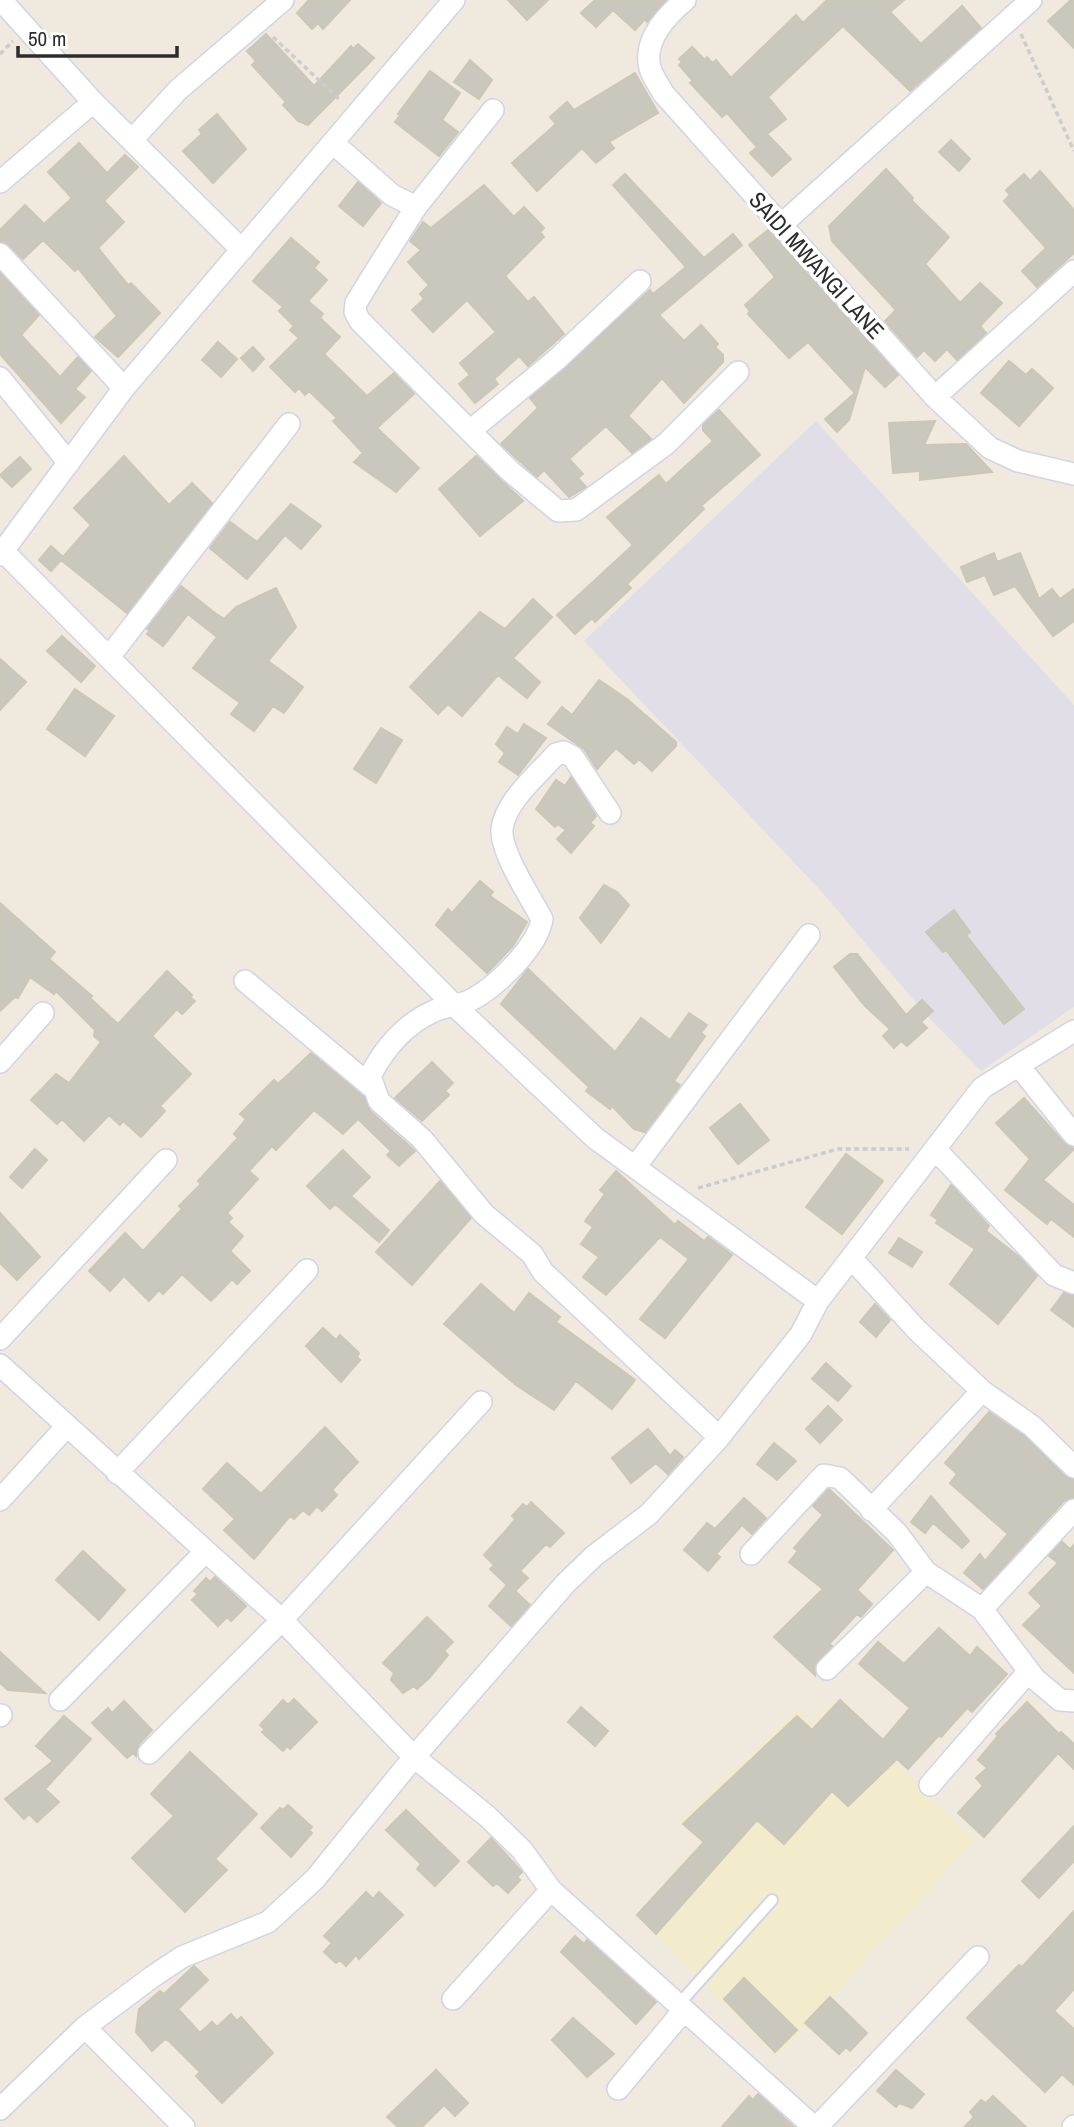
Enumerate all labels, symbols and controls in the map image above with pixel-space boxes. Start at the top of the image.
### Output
scale bar [18,14,177,58]
text: 50 m [28,24,66,53]
street label: SAIDI MWANGI LANE [743,185,891,345]

